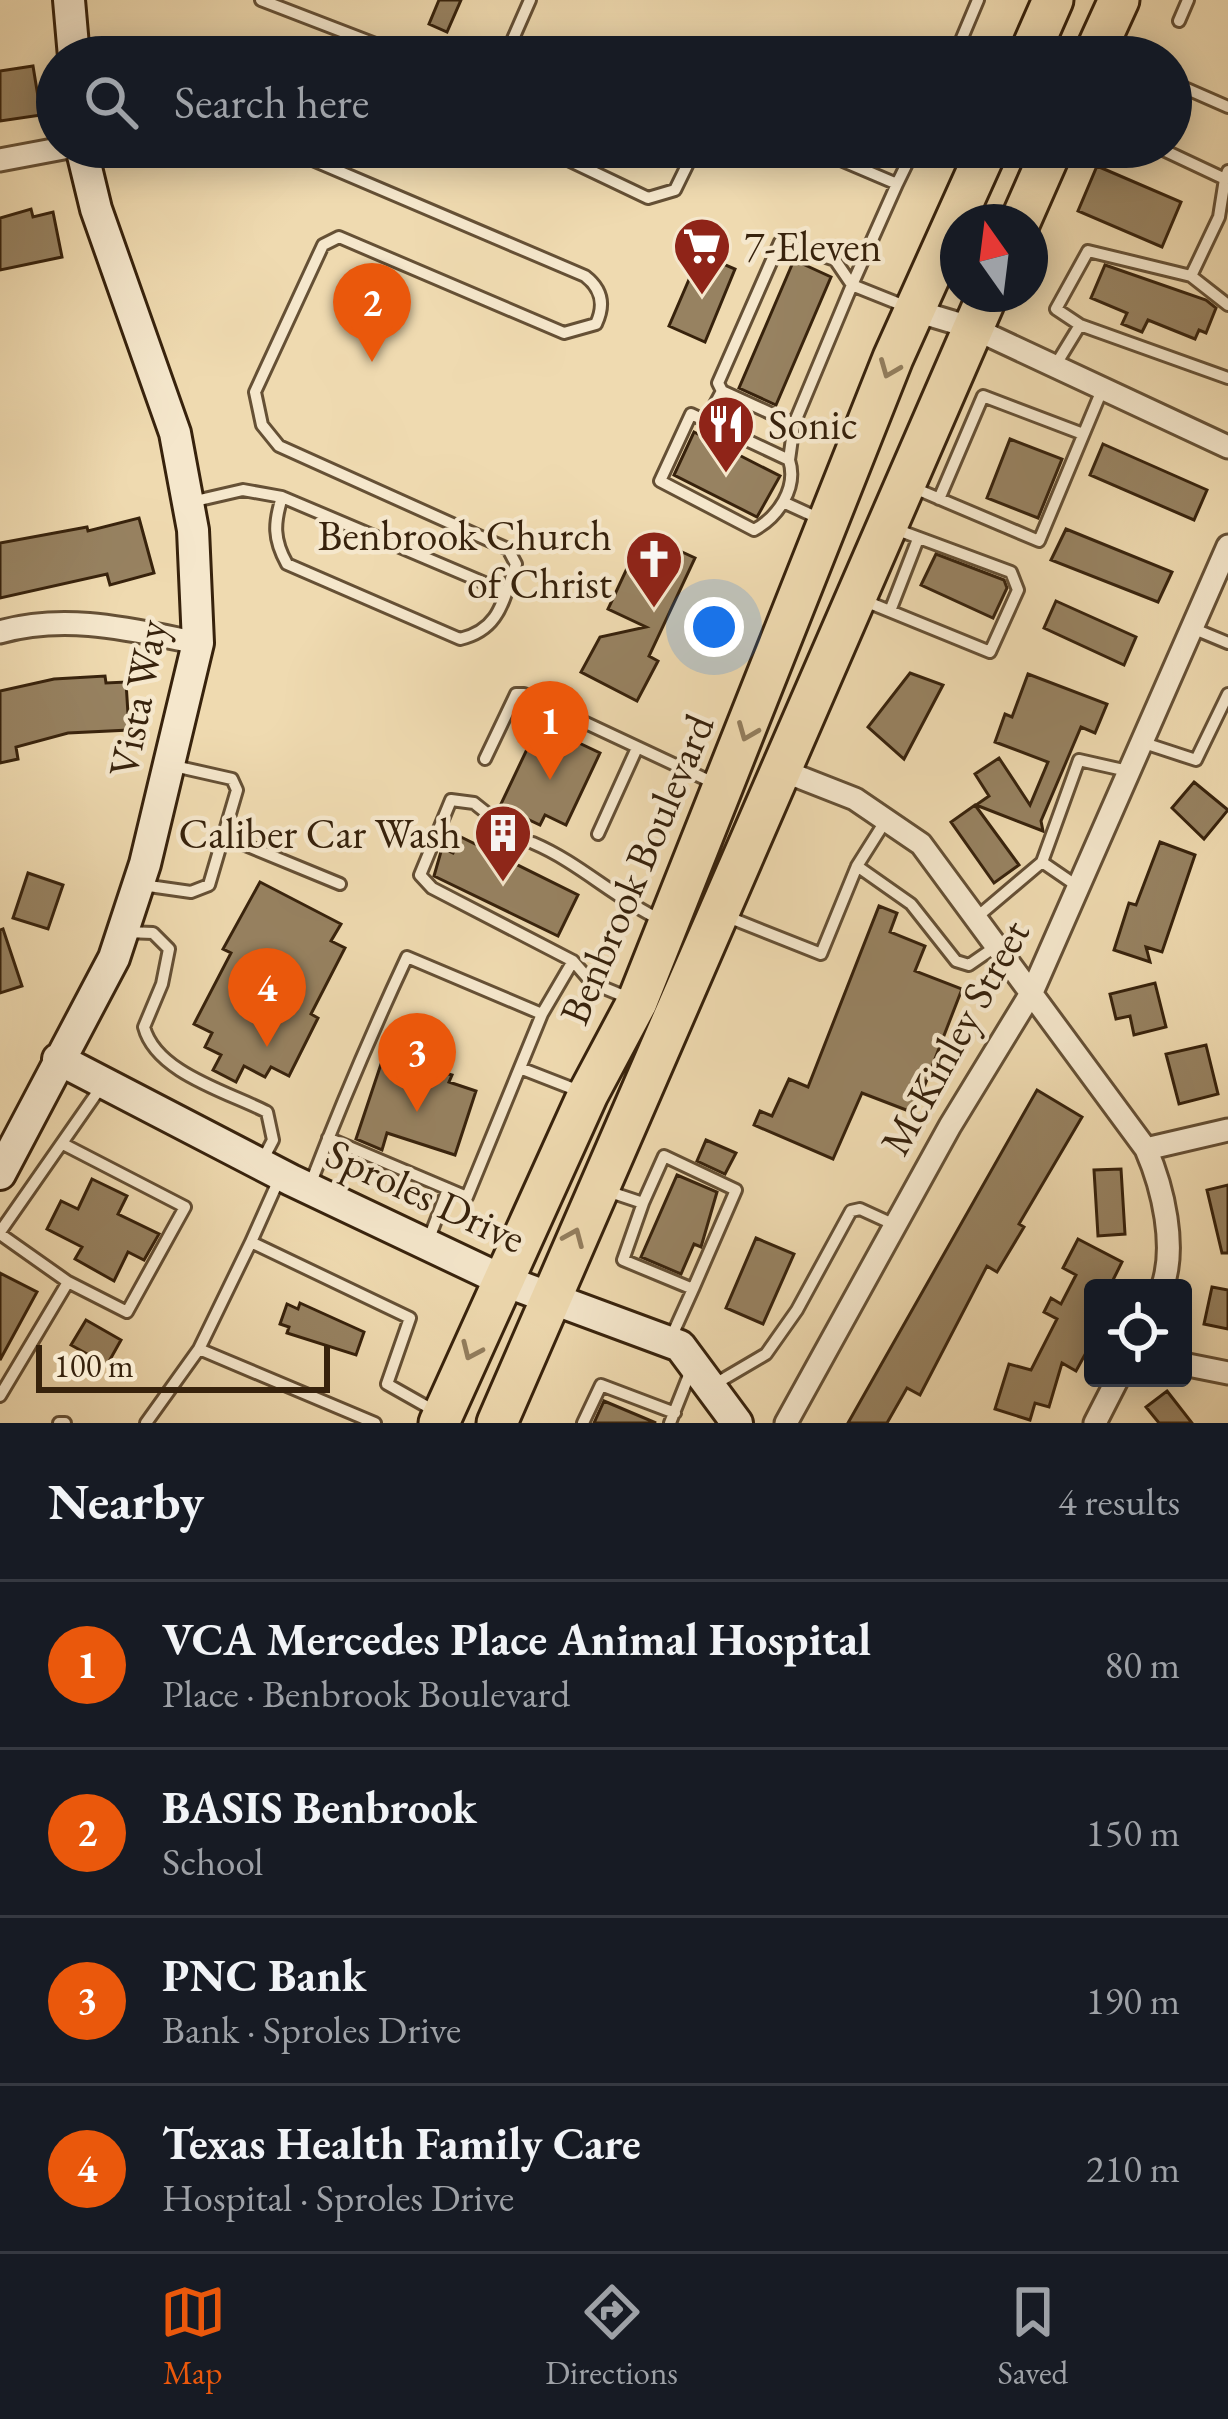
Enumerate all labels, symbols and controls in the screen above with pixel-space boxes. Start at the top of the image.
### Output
search box [36,36,1192,168]
icon: search [78,69,144,135]
text: Search here [174,73,369,131]
north arrow [940,204,1048,312]
supermarket icon: 7-Eleven [671,215,733,297]
place label: 7-Eleven [744,219,882,274]
pin: 2 [333,263,411,362]
one-way arrow [879,357,903,378]
restaurant icon: Sonic [695,393,757,475]
place label: Sonic [768,397,858,452]
place label: Benbrook Church of Christ [318,508,612,611]
church icon: Benbrook Church of Christ [623,528,685,610]
your location [684,597,744,657]
street label: Vista Way [95,614,180,781]
pin: 1 [511,681,589,780]
street label: Benbrook Boulevard [546,705,727,1033]
one-way arrow [737,720,761,741]
building icon: Caliber Car Wash [472,802,534,884]
place label: Caliber Car Wash [178,806,461,861]
street label: McKinley Street [867,910,1042,1165]
pin: 4 [228,948,306,1047]
pin: 3 [378,1013,456,1112]
street label: Sproles Drive [317,1125,534,1266]
one-way arrow [560,1228,584,1249]
map controls [1084,1279,1192,1387]
button: locate [1084,1279,1192,1387]
scale bar [36,1339,330,1392]
one-way arrow [461,1339,485,1361]
text: 100 m [54,1344,134,1387]
text: Nearby [48,1468,204,1534]
text: 4 results [1058,1476,1180,1527]
text: VCA Mercedes Place Animal Hospital [162,1610,871,1668]
text: 1 [77,1639,97,1690]
text: 80 m [1104,1639,1180,1690]
text: Place · Benbrook Boulevard [162,1668,570,1719]
text: BASIS Benbrook [162,1778,477,1836]
text: 2 [77,1807,97,1858]
text: 150 m [1086,1807,1180,1858]
text: School [162,1836,263,1887]
text: PNC Bank [162,1946,366,2004]
text: 3 [77,1975,97,2026]
text: 190 m [1086,1975,1180,2026]
text: Bank · Sproles Drive [162,2004,461,2055]
text: Texas Health Family Care [162,2114,641,2172]
text: 4 [77,2143,97,2194]
text: 210 m [1086,2143,1180,2194]
text: Hospital · Sproles Drive [162,2172,514,2223]
tab: Map [160,2279,226,2394]
tab: Directions [545,2279,678,2394]
tab: Saved [998,2279,1068,2394]

